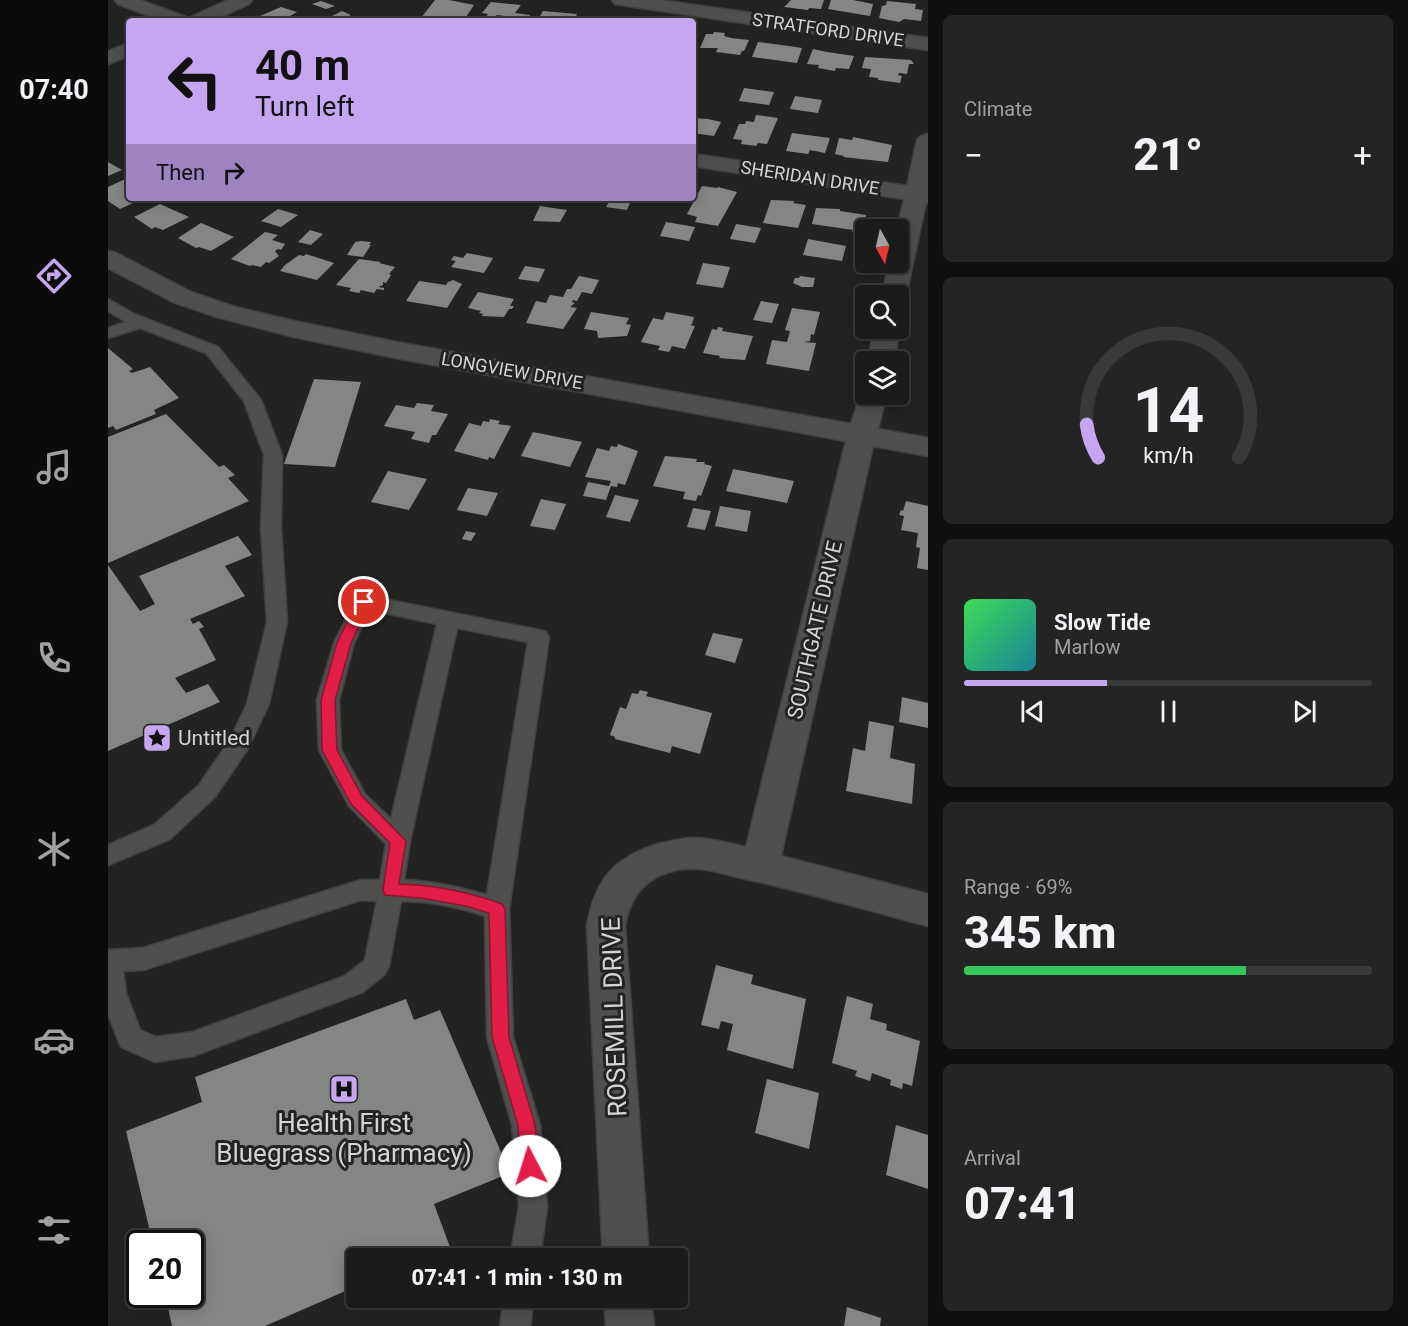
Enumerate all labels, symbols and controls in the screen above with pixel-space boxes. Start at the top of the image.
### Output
street label: STRATFORD DRIVE [751,8,905,51]
text: 40 m [255,41,350,90]
icon: left [156,42,234,120]
text: 07:40 [19,74,89,106]
text: Turn left [255,91,355,123]
text: Climate [964,97,1032,121]
text: 21° [1133,128,1203,181]
text: − [964,136,983,175]
text: + [1353,136,1372,175]
icon: right [217,156,250,189]
street label: SHERIDAN DRIVE [739,156,881,199]
text: Then [156,160,205,185]
north arrow [855,219,909,273]
map controls [855,219,909,405]
icon: directions [33,255,75,297]
button: search [855,285,909,339]
street label: LONGVIEW DRIVE [440,348,584,393]
button: layers [855,351,909,405]
text: 14 [1132,374,1204,447]
text: km/h [1143,443,1193,468]
icon: music [33,446,75,488]
street label: SOUTHGATE DRIVE [783,539,847,721]
pin [338,576,389,627]
icon: arrive [347,585,380,618]
text: Slow Tide [1054,610,1151,635]
text: Marlow [1054,635,1120,659]
icon: phone [33,637,75,679]
icon: previous [1016,695,1049,728]
icon: pause [1152,695,1185,728]
icon: next [1288,695,1321,728]
place icon: Untitled [141,722,173,754]
place label: Untitled [178,726,250,750]
icon: climate [33,828,75,870]
text: Range · 69% [964,875,1072,899]
text: 345 km [964,906,1116,959]
street label: ROSEMILL DRIVE [596,917,632,1117]
icon: car [33,1019,75,1061]
hospital icon: Health First Bluegrass (Pharmacy) [328,1073,360,1105]
place label: Health First Bluegrass (Pharmacy) [216,1108,472,1168]
position arrow [498,1134,562,1198]
text: Arrival [964,1146,1021,1170]
text: 07:41 [964,1177,1081,1230]
icon: filters [33,1209,75,1251]
speed limit sign: 20 [126,1230,204,1308]
text: 07:41 · 1 min · 130 m [412,1265,622,1290]

